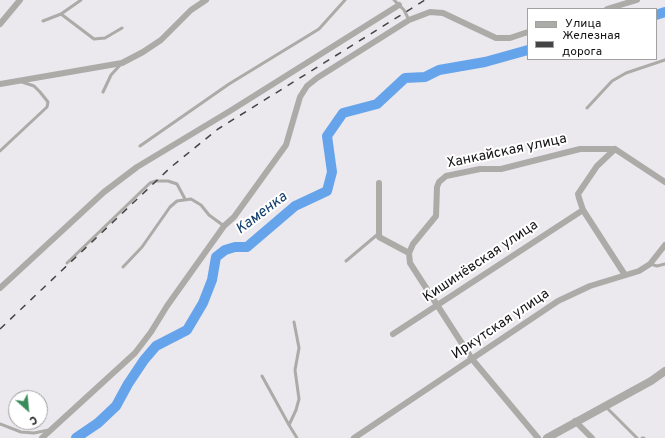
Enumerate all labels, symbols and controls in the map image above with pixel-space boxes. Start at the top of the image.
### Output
legend [527,8,657,60]
text: Улица [565,16,601,32]
text: Железная дорога [562,28,620,60]
street label: Ханкайская улица [446,131,568,173]
water label: Каменка [233,189,291,239]
street label: Кишинёвская улица [420,217,542,307]
street label: Иркутская улица [449,286,553,364]
north arrow [8,390,48,430]
text: С [27,412,39,428]

